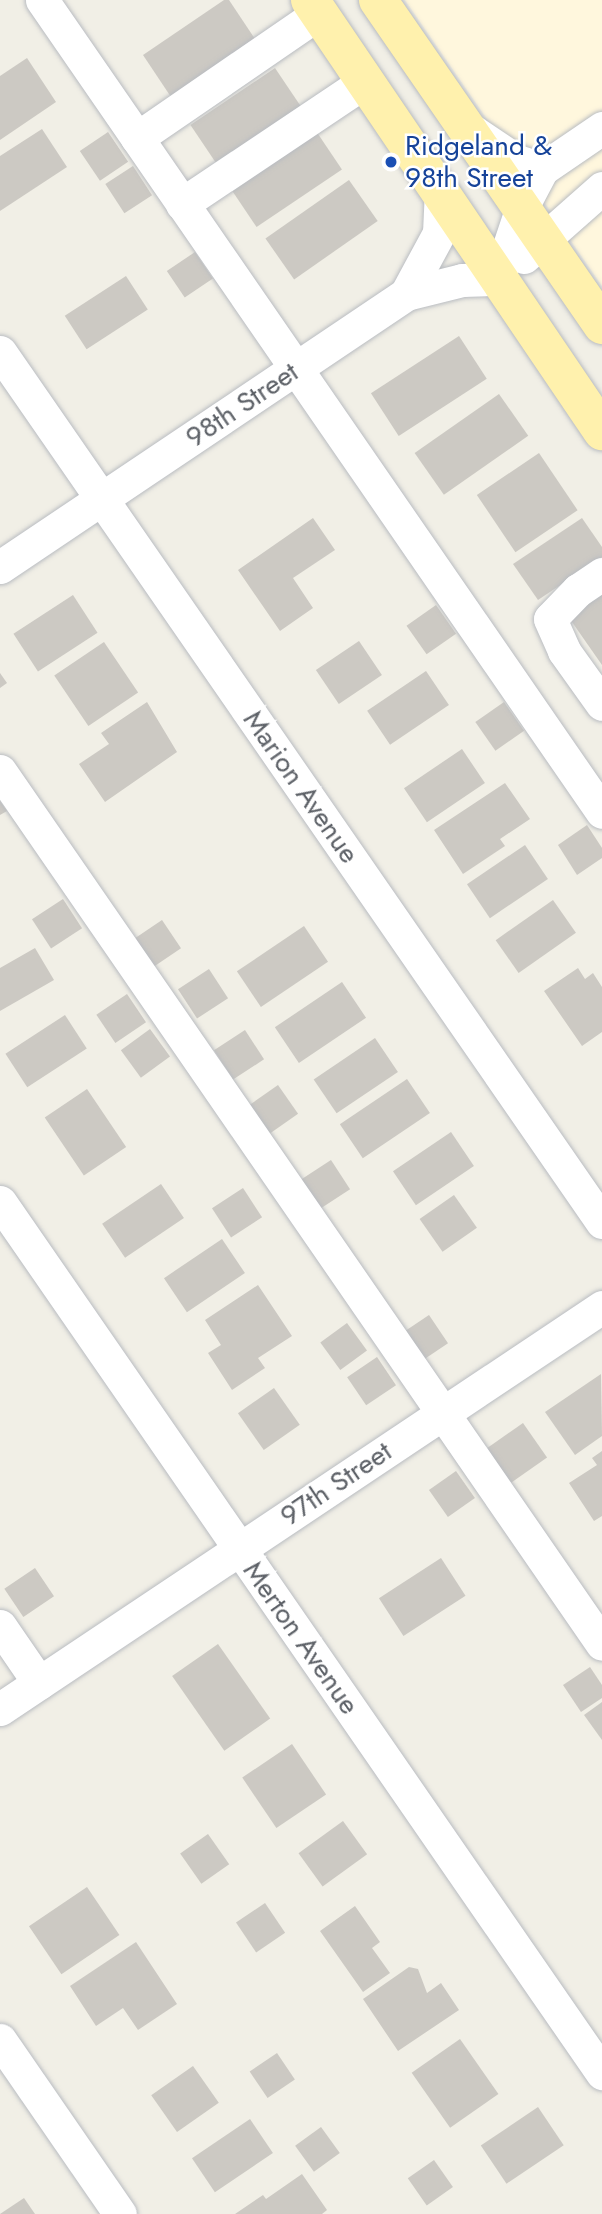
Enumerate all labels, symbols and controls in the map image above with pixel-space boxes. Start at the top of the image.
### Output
place label: Ridgeland & 98th Street [405,129,552,195]
marker: Ridgeland & 98th Street [383,154,399,170]
street label: 98th Street [180,355,304,455]
street label: Marion Avenue [236,704,366,870]
street label: 97th Street [274,1435,398,1533]
street label: Merton Avenue [236,1555,366,1721]

